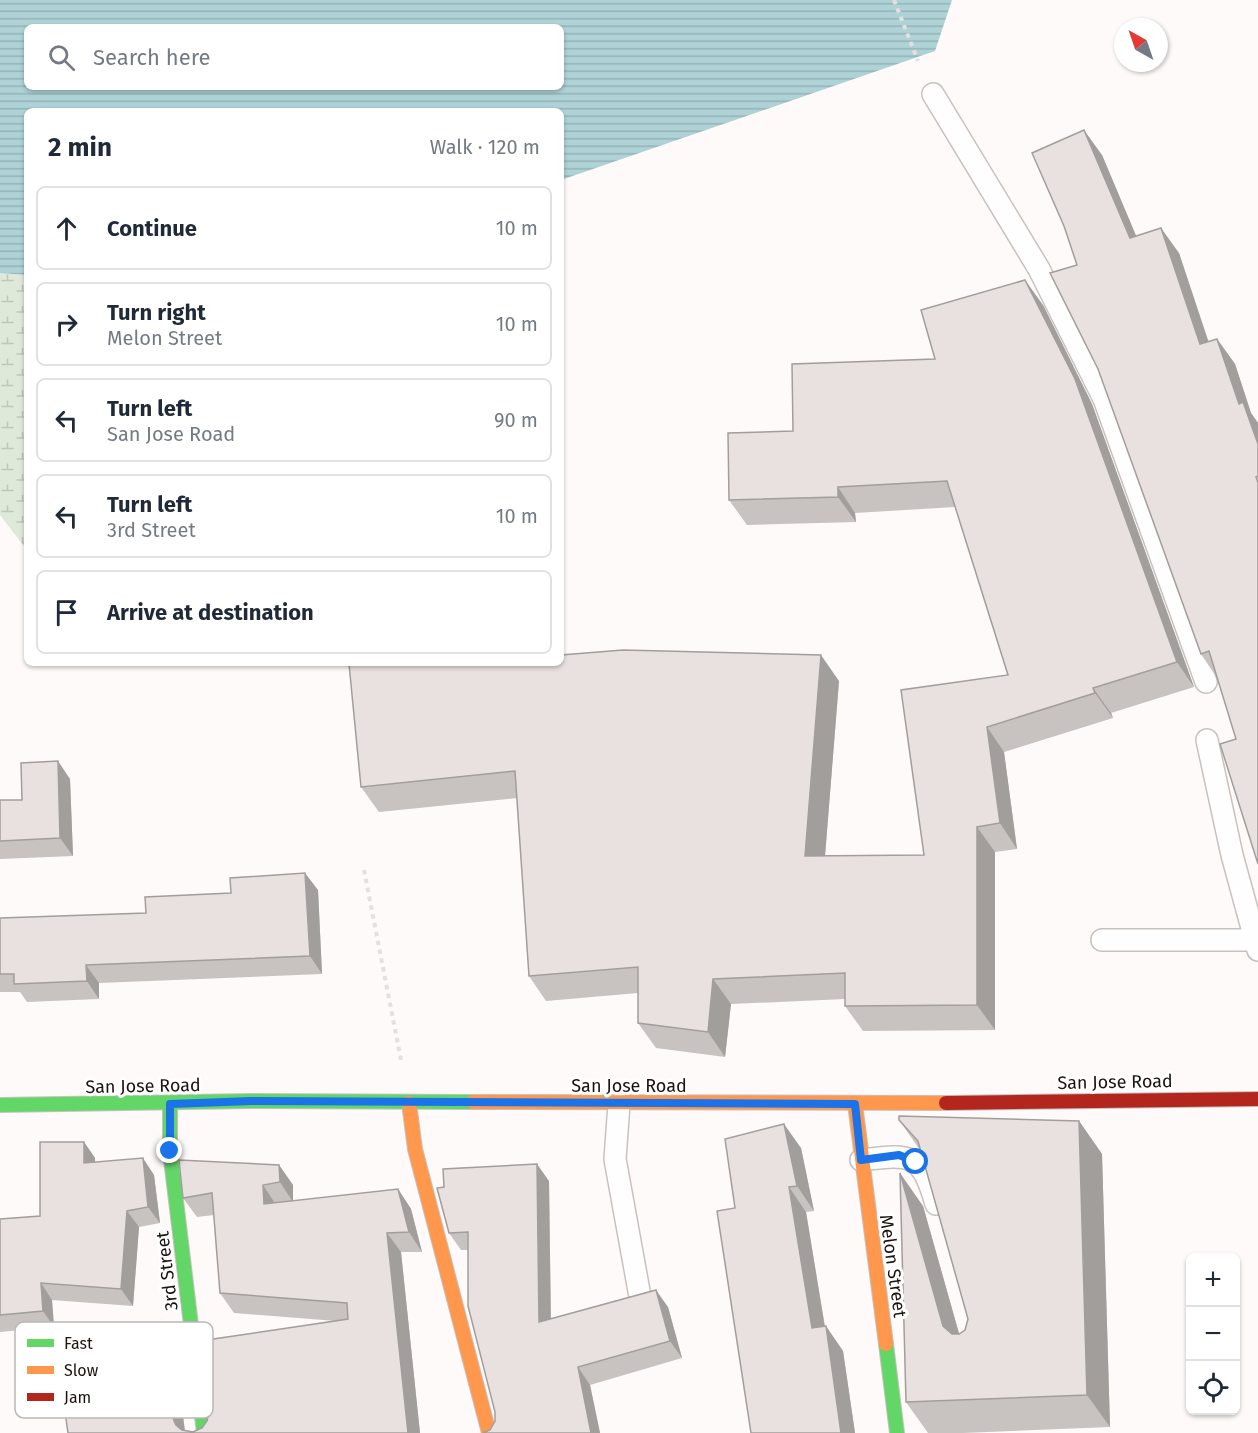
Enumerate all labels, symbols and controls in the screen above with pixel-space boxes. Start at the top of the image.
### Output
north arrow [1114,18,1168,72]
search box [24,24,564,90]
icon: search [45,41,78,74]
text: Search here [93,44,211,71]
text: 2 min [48,132,112,163]
text: Walk · 120 m [430,135,540,159]
icon: ahead [50,212,83,245]
text: Continue [107,215,197,242]
text: 10 m [496,216,538,240]
text: Turn right [107,299,206,326]
icon: right [50,308,83,341]
text: 10 m [496,312,538,336]
text: Melon Street [107,326,222,350]
text: Turn left [107,395,192,422]
icon: left [50,404,83,437]
text: 90 m [494,408,538,432]
text: San Jose Road [107,422,235,446]
text: Turn left [107,491,192,518]
icon: left [50,500,83,533]
text: 10 m [496,504,538,528]
text: 3rd Street [107,518,196,542]
icon: arrive [50,596,83,629]
text: Arrive at destination [107,599,314,626]
street label: San Jose Road [1057,1070,1173,1094]
street label: San Jose Road [85,1074,201,1098]
street label: San Jose Road [571,1075,687,1097]
route end [156,1137,182,1163]
route start [902,1148,928,1174]
street label: Melon Street [875,1213,911,1319]
street label: 3rd Street [151,1230,183,1312]
map controls [1186,1253,1240,1415]
button: + [1186,1253,1240,1307]
button: − [1186,1307,1240,1361]
legend [15,1322,213,1418]
text: Fast [64,1334,93,1353]
text: Slow [64,1361,99,1380]
button: locate [1186,1361,1240,1415]
text: Jam [64,1388,91,1407]

